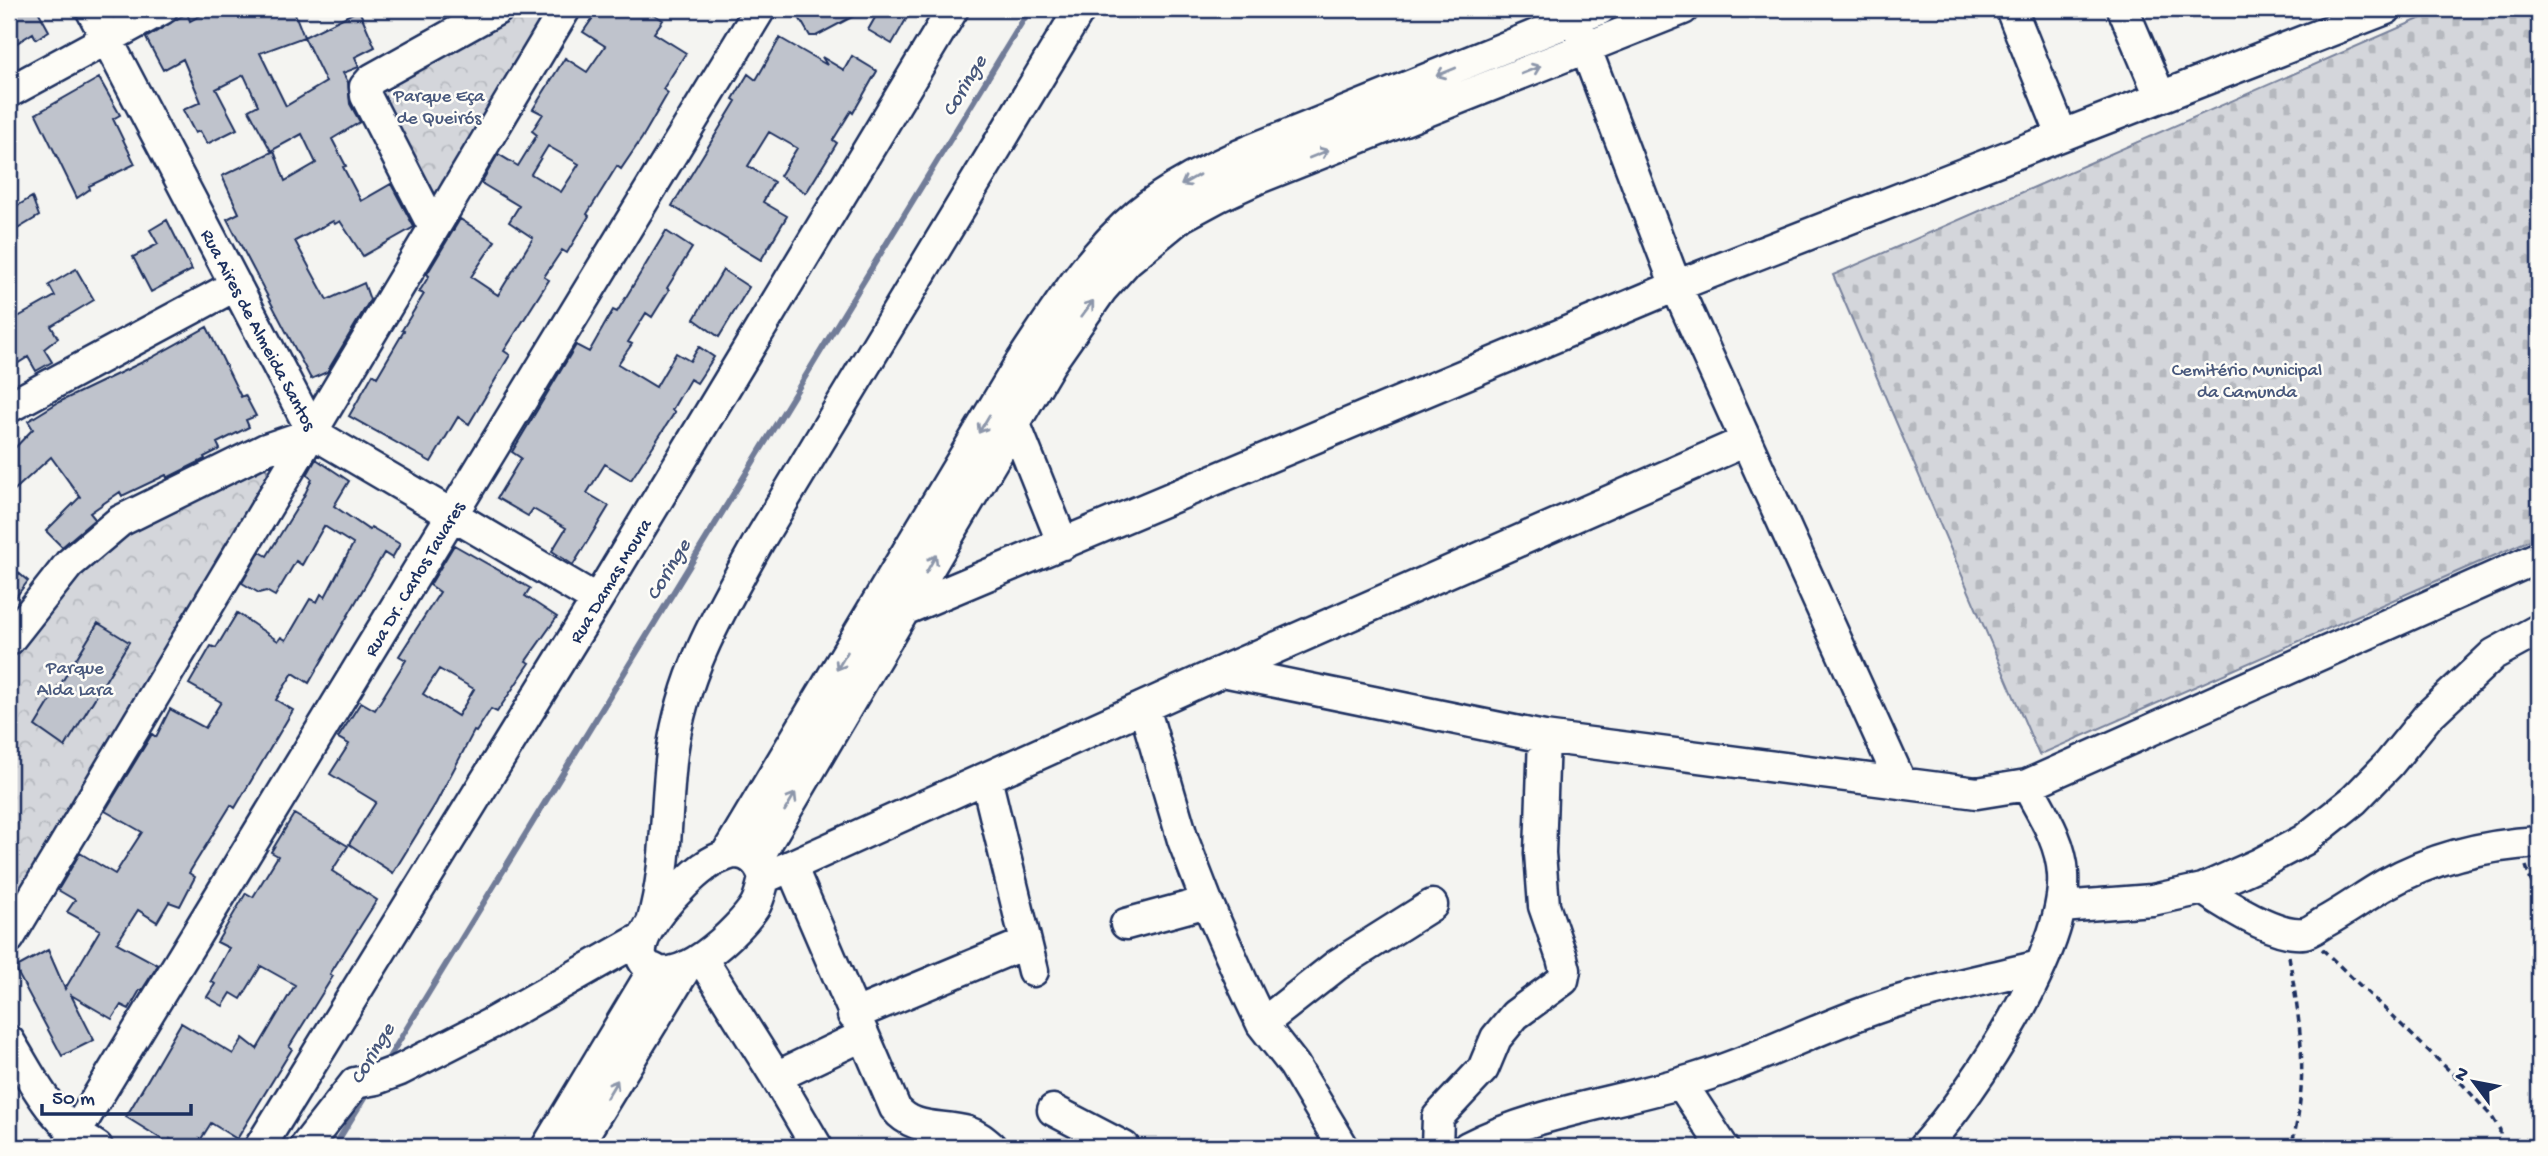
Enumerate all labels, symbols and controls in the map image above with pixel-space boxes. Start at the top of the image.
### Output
water label: Coringe [938,51,995,122]
one-way arrow [1519,63,1541,76]
one-way arrow [1436,66,1458,79]
park label: Parque Eça de Queirós [392,86,486,131]
one-way arrow [1308,146,1330,159]
one-way arrow [1180,174,1201,187]
street label: Rua Aires de Almeida Santos [194,226,320,436]
one-way arrow [1080,300,1094,319]
park label: Cemitério Municipal da Camunda [2172,360,2322,405]
one-way arrow [977,413,991,433]
street label: Rua Dr. Carlos Tavares [361,497,472,662]
street label: Rua Damas Moura [566,514,659,648]
water label: Coringe [642,535,699,606]
one-way arrow [925,554,938,575]
one-way arrow [835,651,849,671]
park label: Parque Alda Lara [37,658,115,703]
one-way arrow [783,792,797,812]
water label: Coringe [346,1019,403,1090]
north arrow [2440,1048,2510,1118]
text: N [2450,1063,2476,1086]
scale bar [42,1072,191,1116]
one-way arrow [605,1079,619,1099]
text: 50 m [52,1088,95,1113]

